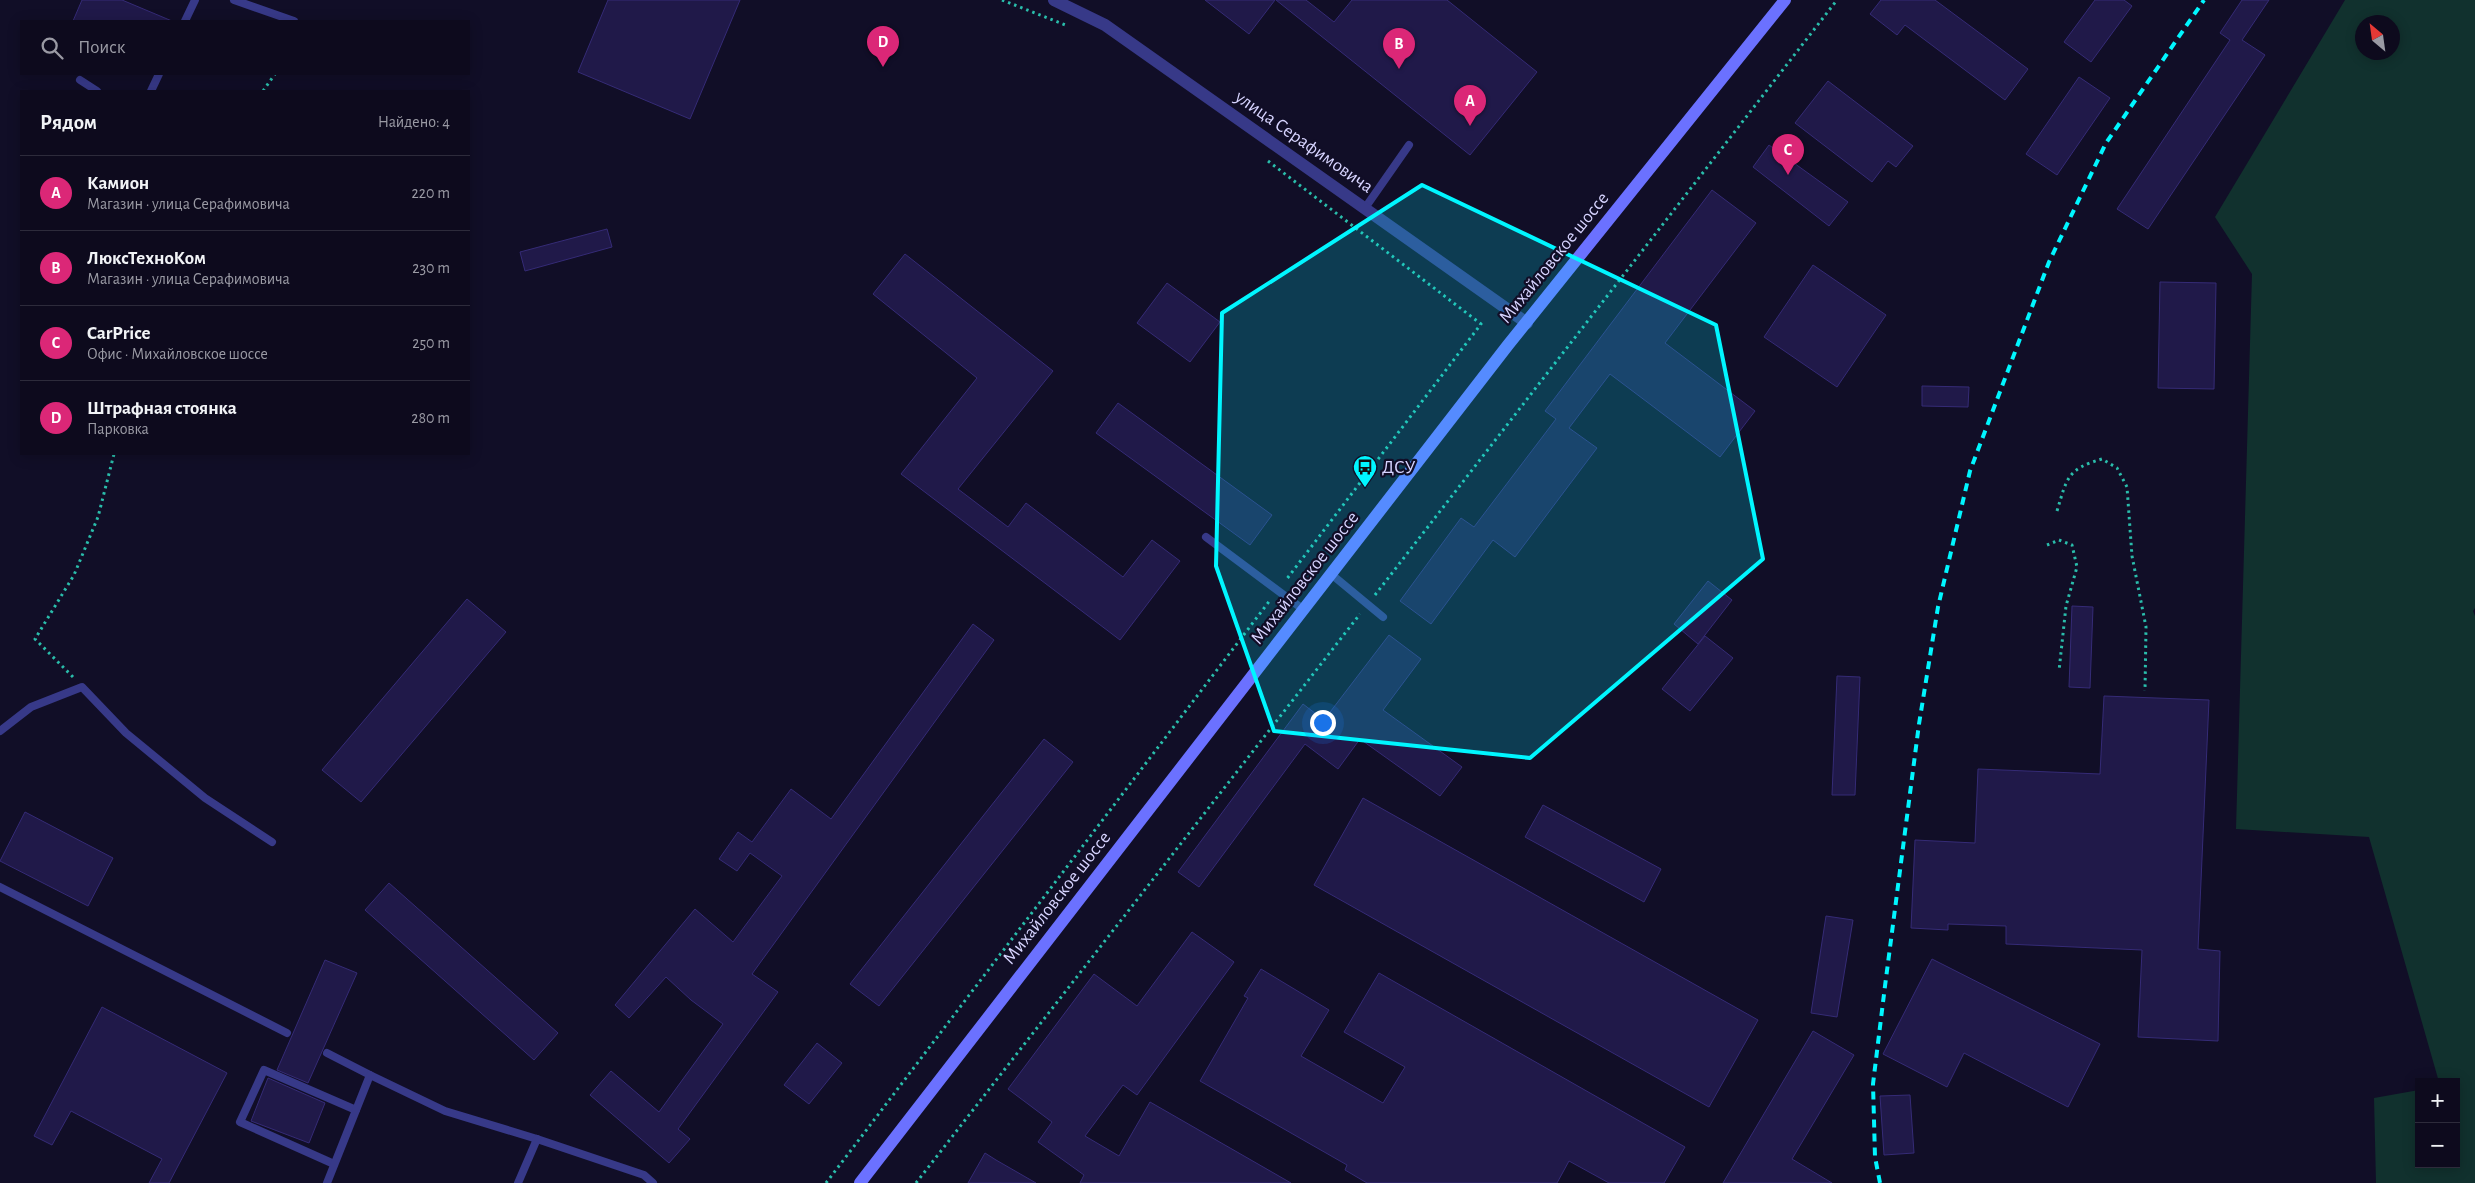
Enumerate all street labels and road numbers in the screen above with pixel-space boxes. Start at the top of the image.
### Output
street label: улица Серафимовича [1231,87,1377,197]
street label: Михайловское шоссе [1495,189,1613,327]
street label: Михайловское шоссе [1248,508,1362,648]
street label: Михайловское шоссе [1000,828,1114,968]

